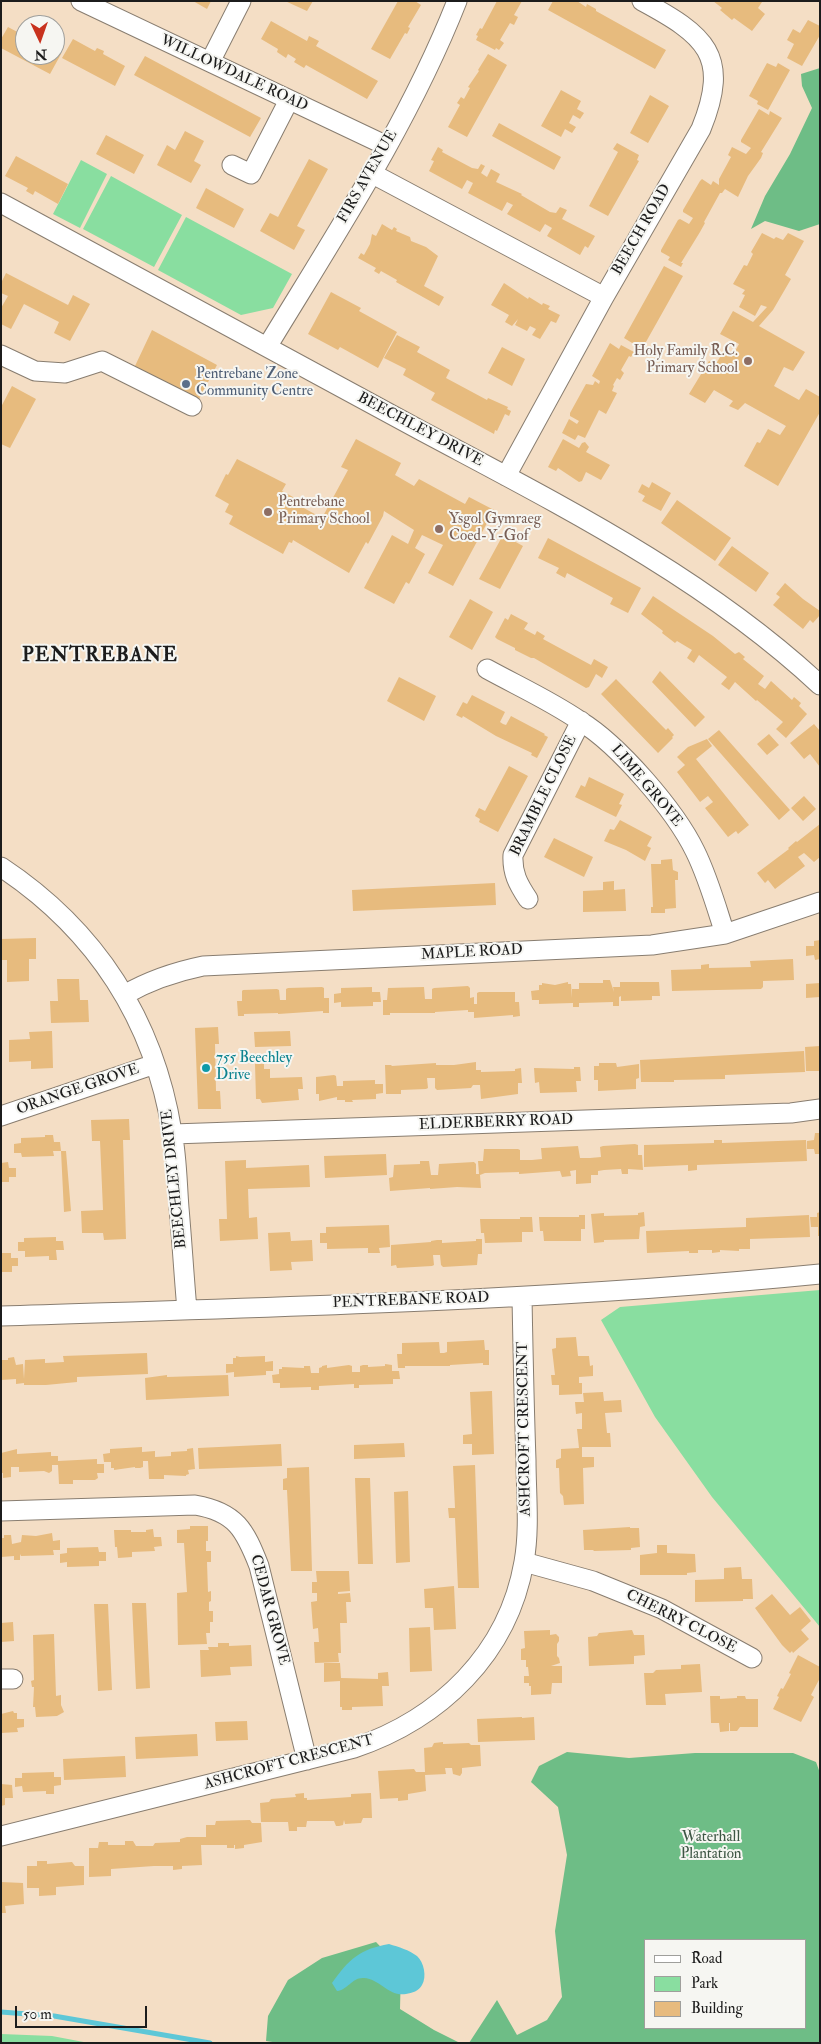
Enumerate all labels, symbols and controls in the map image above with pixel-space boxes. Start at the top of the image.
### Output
north arrow [15,15,65,65]
street label: WILLOWDALE ROAD [157,32,311,116]
text: N [34,46,47,63]
street label: FIRS AVENUE [334,127,402,227]
street label: BEECH ROAD [609,181,675,279]
place label: Holy Family R.C. Primary School [633,343,738,378]
marker: Holy Family R.C. Primary School [742,355,754,367]
place label: Pentrebane Zone Community Centre [196,366,313,401]
marker: Pentrebane Zone Community Centre [180,378,192,390]
street label: BEECHLEY DRIVE [354,389,486,471]
place label: Pentrebane Primary School [278,494,370,529]
marker: Pentrebane Primary School [262,506,274,518]
place label: Ysgol Gymraeg Coed-Y-Gof [449,511,541,546]
marker: Ysgol Gymraeg Coed-Y-Gof [433,523,445,535]
district label: PENTREBANE [21,645,179,669]
street label: BRAMBLE CLOSE [507,733,581,859]
street label: LIME GROVE [606,741,686,831]
street label: MAPLE ROAD [421,941,523,965]
place label: 755 Beechley Drive [216,1050,292,1085]
street label: ORANGE GROVE [14,1061,142,1119]
marker: 755 Beechley Drive [200,1062,212,1074]
street label: BEECHLEY DRIVE [159,1108,191,1250]
street label: ELDERBERRY ROAD [418,1111,574,1135]
street label: PENTREBANE ROAD [332,1289,490,1313]
street label: ASHCROFT CRESCENT [514,1341,536,1517]
street label: CEDAR GROVE [246,1553,292,1667]
street label: CHERRY CLOSE [623,1586,739,1658]
street label: ASHCROFT CRESCENT [202,1732,376,1794]
park label: Waterhall Plantation [680,1829,742,1864]
legend [644,1939,806,2029]
text: Road [691,1949,722,1968]
text: Park [691,1974,718,1993]
scale bar [18,1996,150,2028]
text: Building [691,1999,743,2018]
text: 50 m [23,2005,52,2024]

